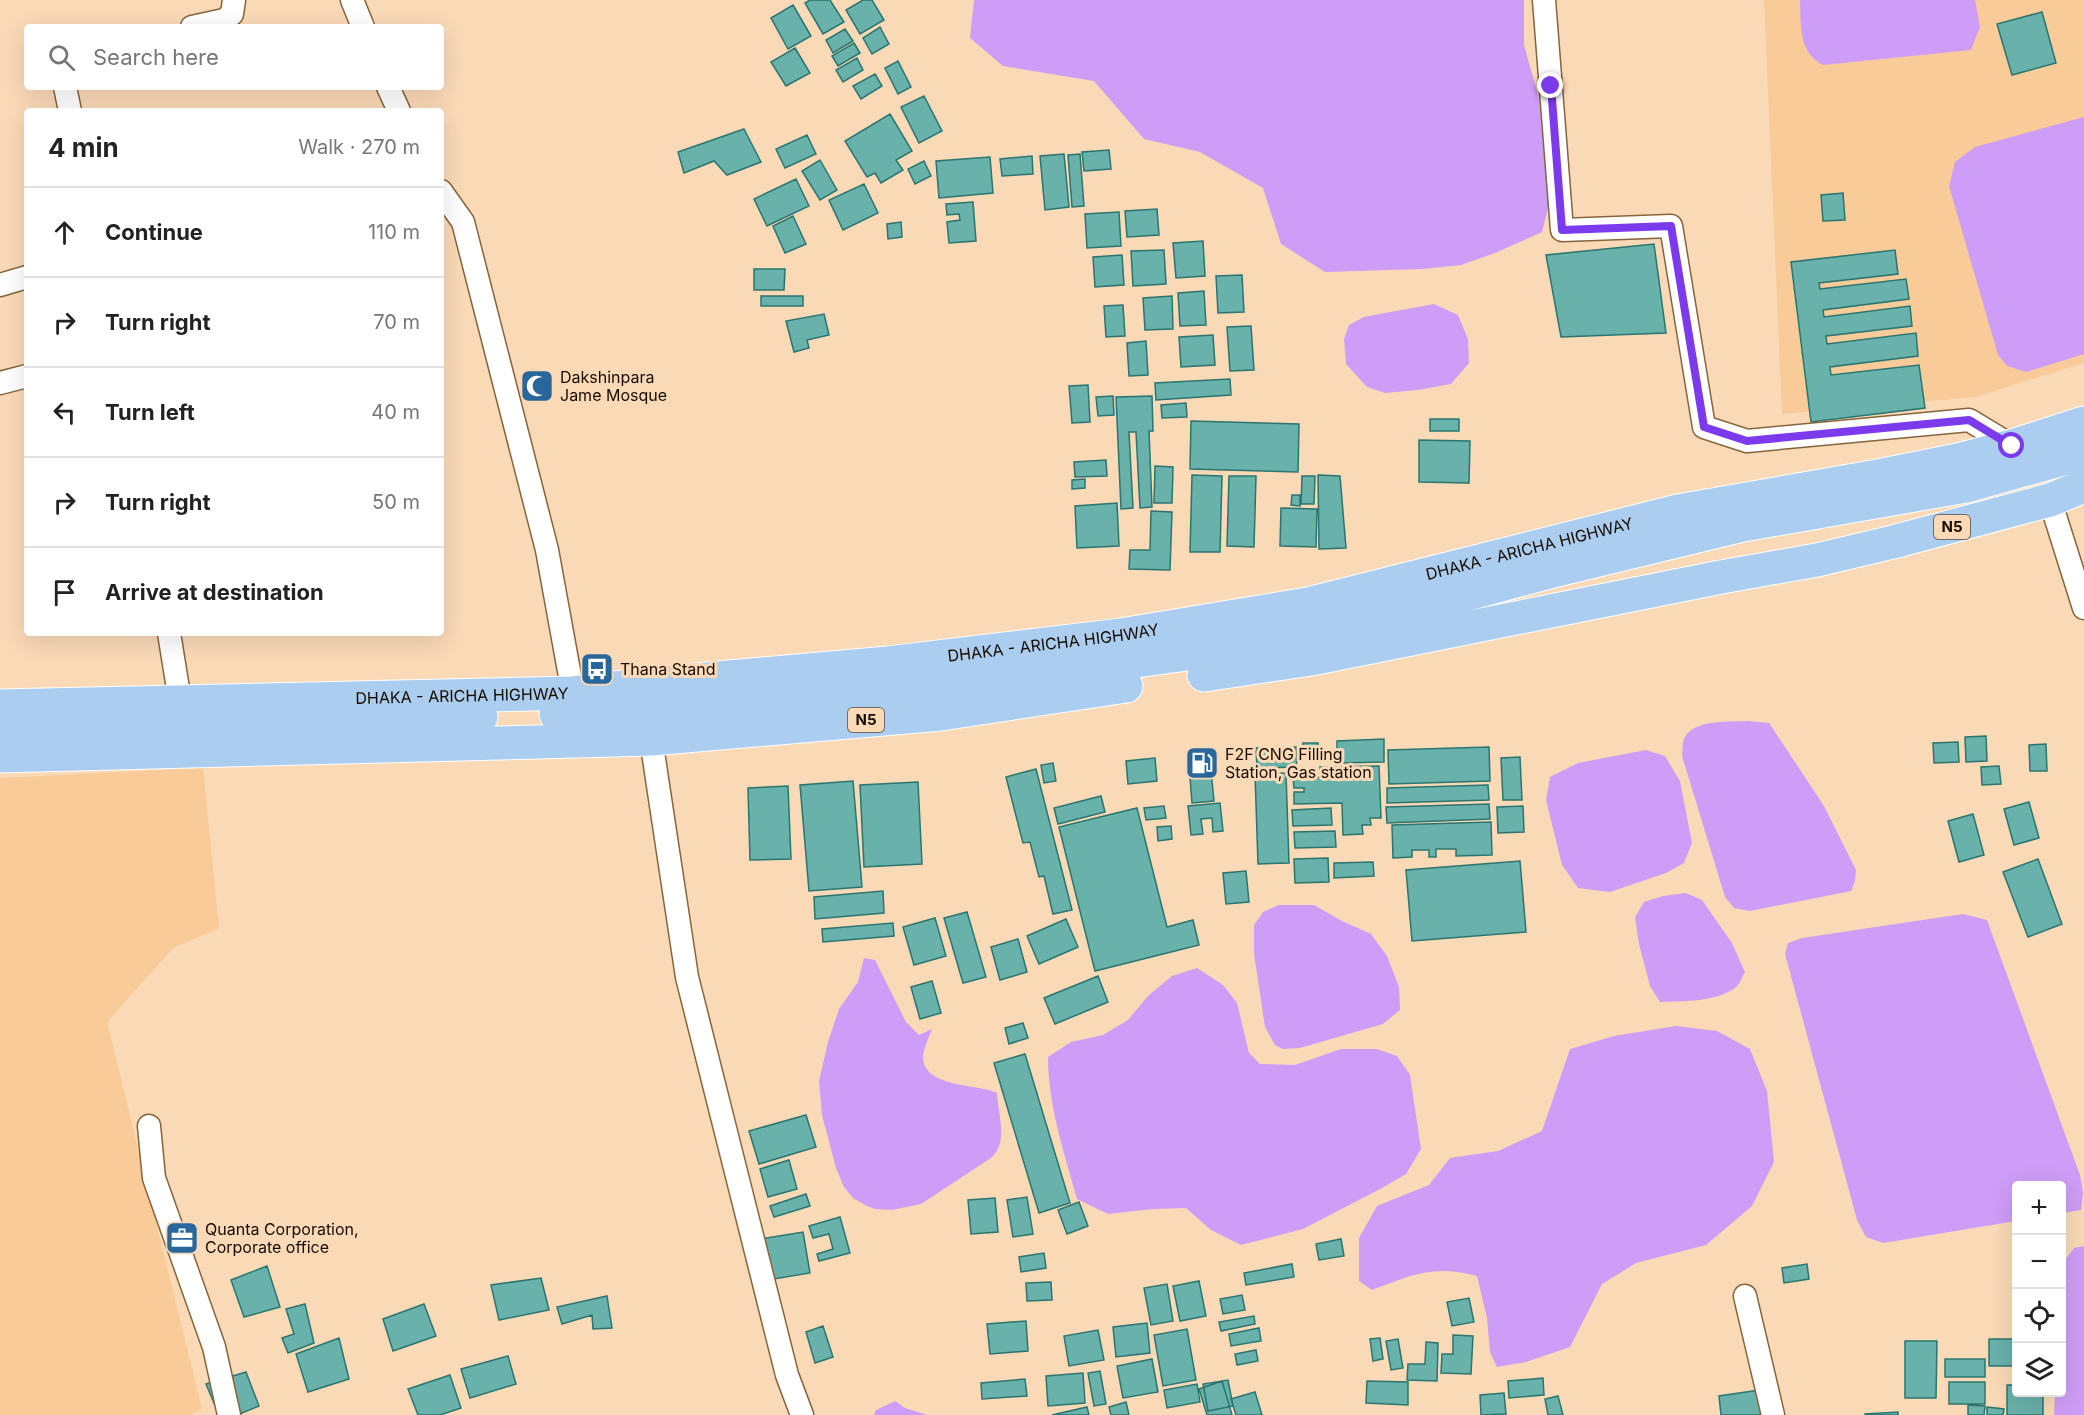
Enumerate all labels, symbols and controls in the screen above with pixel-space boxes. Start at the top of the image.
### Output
search box [24,24,444,90]
icon: search [45,41,78,74]
text: Search here [93,44,219,70]
route end [1537,72,1563,98]
text: 4 min [48,132,119,163]
text: Walk · 270 m [298,135,420,159]
icon: ahead [48,216,81,249]
text: Continue [105,219,203,245]
text: 110 m [368,220,420,244]
icon: right [48,306,81,339]
text: Turn right [105,309,211,335]
text: 70 m [373,310,420,334]
place label: Dakshinpara Jame Mosque [560,367,667,405]
mosque icon: Dakshinpara Jame Mosque [519,368,555,404]
icon: left [48,396,81,429]
text: Turn left [105,399,195,425]
text: 40 m [371,400,420,424]
route start [1998,432,2024,458]
icon: right [48,486,81,519]
text: Turn right [105,489,211,515]
text: 50 m [372,490,420,514]
street label: DHAKA - ARICHA HIGHWAY [1424,513,1635,584]
road number: N5 [1934,515,1970,539]
icon: arrive [48,576,81,609]
text: Arrive at destination [105,579,324,605]
street label: DHAKA - ARICHA HIGHWAY [946,619,1160,666]
bus stop icon: Thana Stand [579,651,615,687]
place label: Thana Stand [620,659,716,679]
street label: DHAKA - ARICHA HIGHWAY [355,683,569,708]
road number: N5 [848,708,884,732]
place label: F2F CNG Filling Station, Gas station [1225,744,1372,782]
fuel station icon: F2F CNG Filling Station, Gas station [1184,745,1220,781]
map controls [2012,1181,2066,1397]
button: + [2012,1181,2066,1235]
place label: Quanta Corporation, Corporate office [205,1219,359,1257]
office icon: Quanta Corporation, Corporate office [164,1220,200,1256]
button: − [2012,1235,2066,1289]
button: locate [2012,1289,2066,1343]
button: layers [2012,1343,2066,1397]

